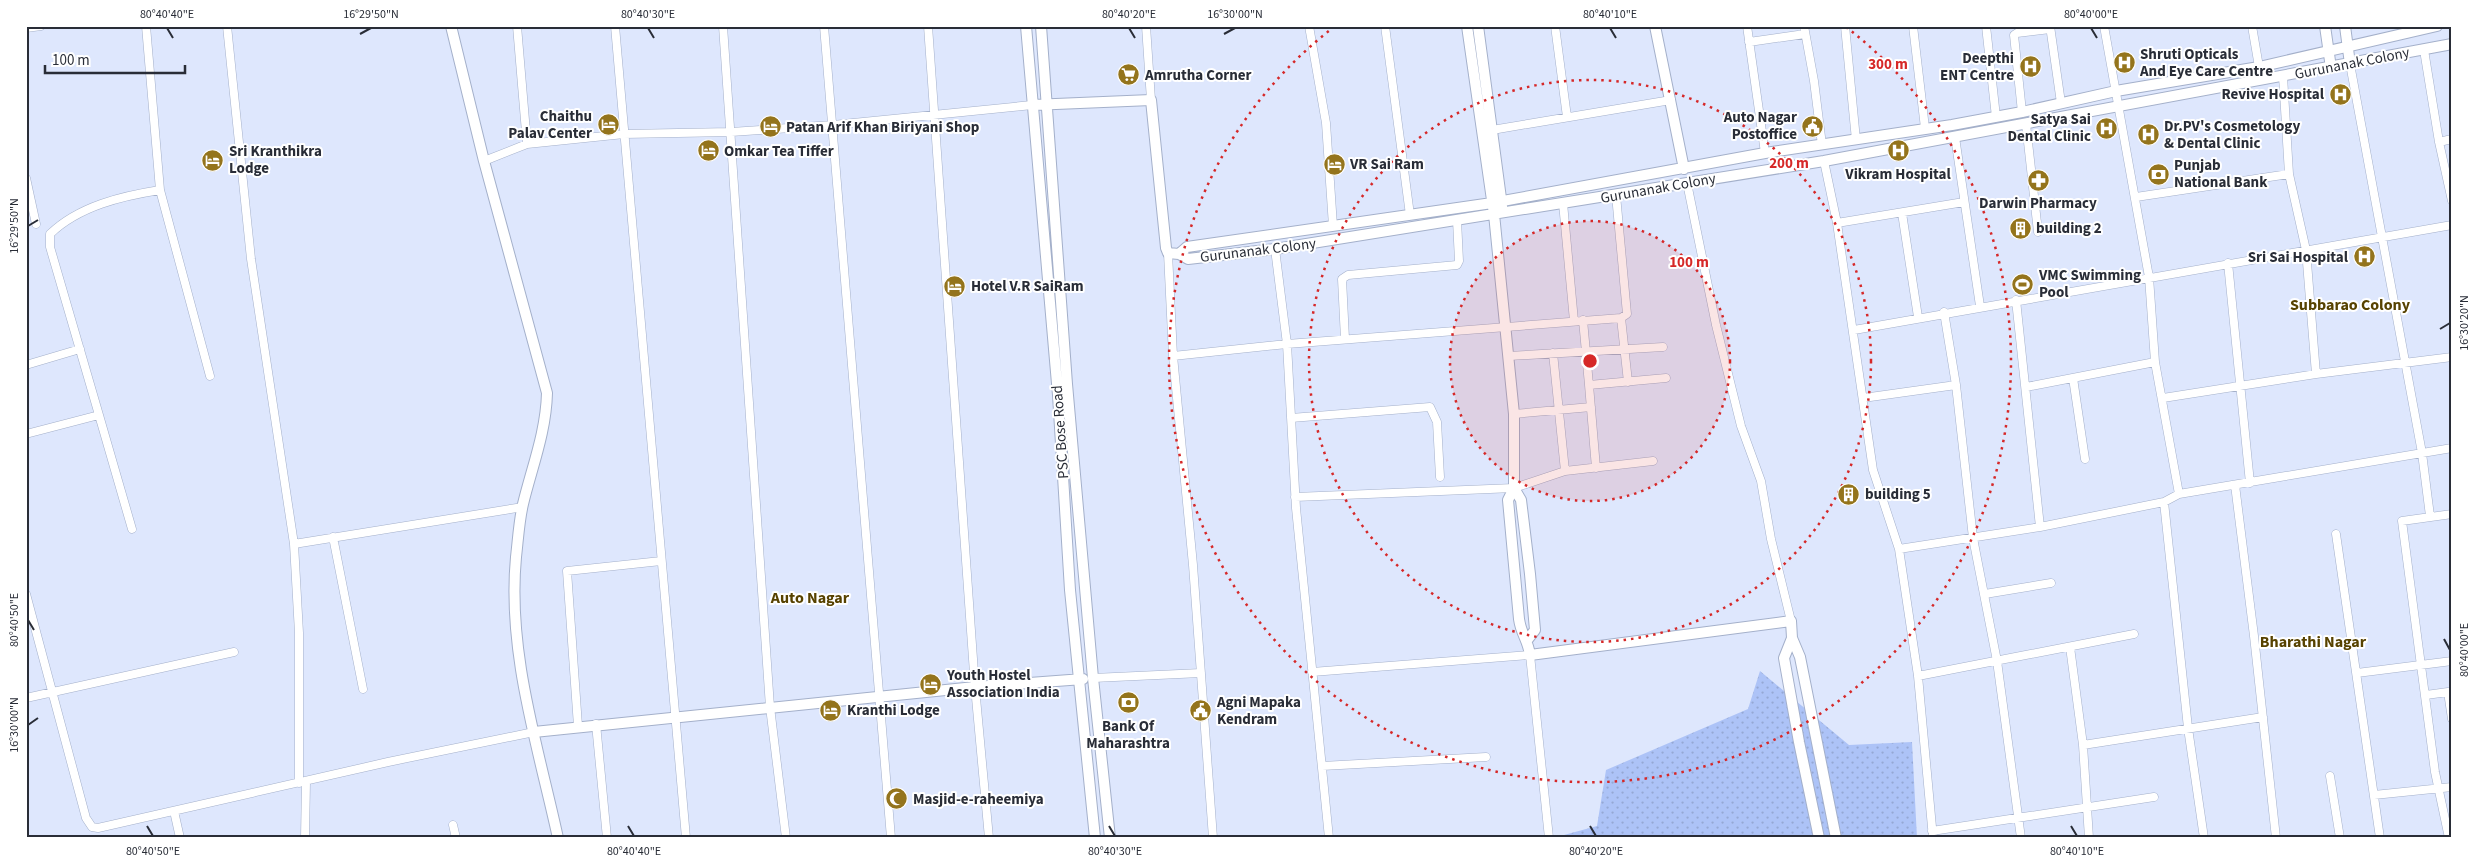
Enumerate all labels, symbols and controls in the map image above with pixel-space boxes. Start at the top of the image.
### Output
text: 80°40'40"E [140,6,194,23]
text: 16°29'50"N [343,6,399,23]
text: 80°40'30"E [621,6,675,23]
text: 80°40'20"E [1102,6,1156,23]
text: 16°30'00"N [1207,6,1263,23]
text: 80°40'10"E [1583,6,1637,23]
text: 80°40'00"E [2064,6,2118,23]
scale bar [45,42,185,74]
street label: Gurunanak Colony [2293,42,2411,85]
place label: Shruti Opticals And Eye Care Centre [2139,44,2273,82]
place label: Deepthi ENT Centre [1940,48,2014,86]
text: 100 m [52,50,90,71]
hospital icon: Shruti Opticals And Eye Care Centre [2112,51,2136,75]
text: 300 m [1868,54,1908,75]
hospital icon: Deepthi ENT Centre [2018,55,2042,79]
supermarket icon: Amrutha Corner [1117,63,1141,87]
place label: Amrutha Corner [1144,65,1252,86]
hospital icon: Revive Hospital [2328,82,2352,106]
place label: Revive Hospital [2221,84,2325,105]
place label: Chaithu Palav Center [508,106,592,144]
place label: Auto Nagar Postoffice [1723,107,1797,145]
place label: Satya Sai Dental Clinic [2008,109,2091,147]
hotel icon: Chaithu Palav Center [596,113,620,137]
public building icon: Auto Nagar Postoffice [1801,114,1825,138]
hotel icon: Patan Arif Khan Biriyani Shop [758,115,782,139]
hospital icon: Satya Sai Dental Clinic [2095,116,2119,140]
place label: Dr.PV's Cosmetology & Dental Clinic [2164,116,2300,154]
place label: Patan Arif Khan Biriyani Shop [786,117,980,138]
hospital icon: Dr.PV's Cosmetology & Dental Clinic [2136,123,2160,147]
hotel icon: Omkar Tea Tiffer [696,139,720,163]
hospital icon: Vikram Hospital [1886,139,1910,163]
place label: Sri Kranthikra Lodge [229,141,322,179]
place label: Omkar Tea Tiffer [724,141,834,162]
hotel icon: Sri Kranthikra Lodge [201,148,225,172]
hotel icon: VR Sai Ram [1322,152,1346,176]
text: 200 m [1769,153,1809,174]
place label: VR Sai Ram [1349,154,1424,175]
place label: Punjab National Bank [2174,155,2268,193]
bank icon: Punjab National Bank [2146,162,2170,186]
place label: Vikram Hospital [1844,164,1951,185]
street label: Gurunanak Colony [1599,168,1717,209]
pharmacy icon: Darwin Pharmacy [2026,168,2050,192]
place label: Darwin Pharmacy [1979,193,2097,214]
text: 16°29'50"N [6,198,23,254]
building icon: building 2 [2008,216,2032,240]
place label: building 2 [2036,218,2102,239]
street label: Gurunanak Colony [1199,233,1317,268]
hospital icon: Sri Sai Hospital [2352,245,2376,269]
place label: Sri Sai Hospital [2248,247,2349,268]
text: 100 m [1669,252,1709,273]
place label: VMC Swimming Pool [2038,265,2141,303]
sports icon: VMC Swimming Pool [2011,272,2035,296]
hotel icon: Hotel V.R SaiRam [943,274,967,298]
place label: Hotel V.R SaiRam [971,276,1084,297]
district label: Subbarao Colony [2290,294,2411,316]
text: 16°30'20"N [2456,295,2473,351]
centre of rings [1581,352,1599,370]
street label: PSC Bose Road [1047,384,1074,479]
building icon: building 5 [1837,482,1861,506]
place label: building 5 [1865,484,1931,505]
district label: Auto Nagar [770,587,850,609]
text: 80°40'50"E [6,593,23,647]
text: 80°40'00"E [2456,623,2473,677]
district label: Bharathi Nagar [2260,631,2367,653]
place label: Youth Hostel Association India [946,665,1060,703]
hotel icon: Youth Hostel Association India [919,672,943,696]
bank icon: Bank Of Maharashtra [1116,691,1140,715]
place label: Agni Mapaka Kendram [1216,692,1301,730]
text: 16°30'00"N [6,697,23,753]
hotel icon: Kranthi Lodge [819,698,843,722]
public building icon: Agni Mapaka Kendram [1189,699,1213,723]
place label: Kranthi Lodge [847,700,940,721]
place label: Bank Of Maharashtra [1086,716,1170,754]
mosque icon: Masjid-e-raheemiya [885,787,909,811]
place label: Masjid-e-raheemiya [913,789,1044,810]
text: 80°40'50"E [126,843,180,860]
text: 80°40'40"E [607,843,661,860]
text: 80°40'30"E [1088,843,1142,860]
text: 80°40'20"E [1569,843,1623,860]
text: 80°40'10"E [2050,843,2104,860]

